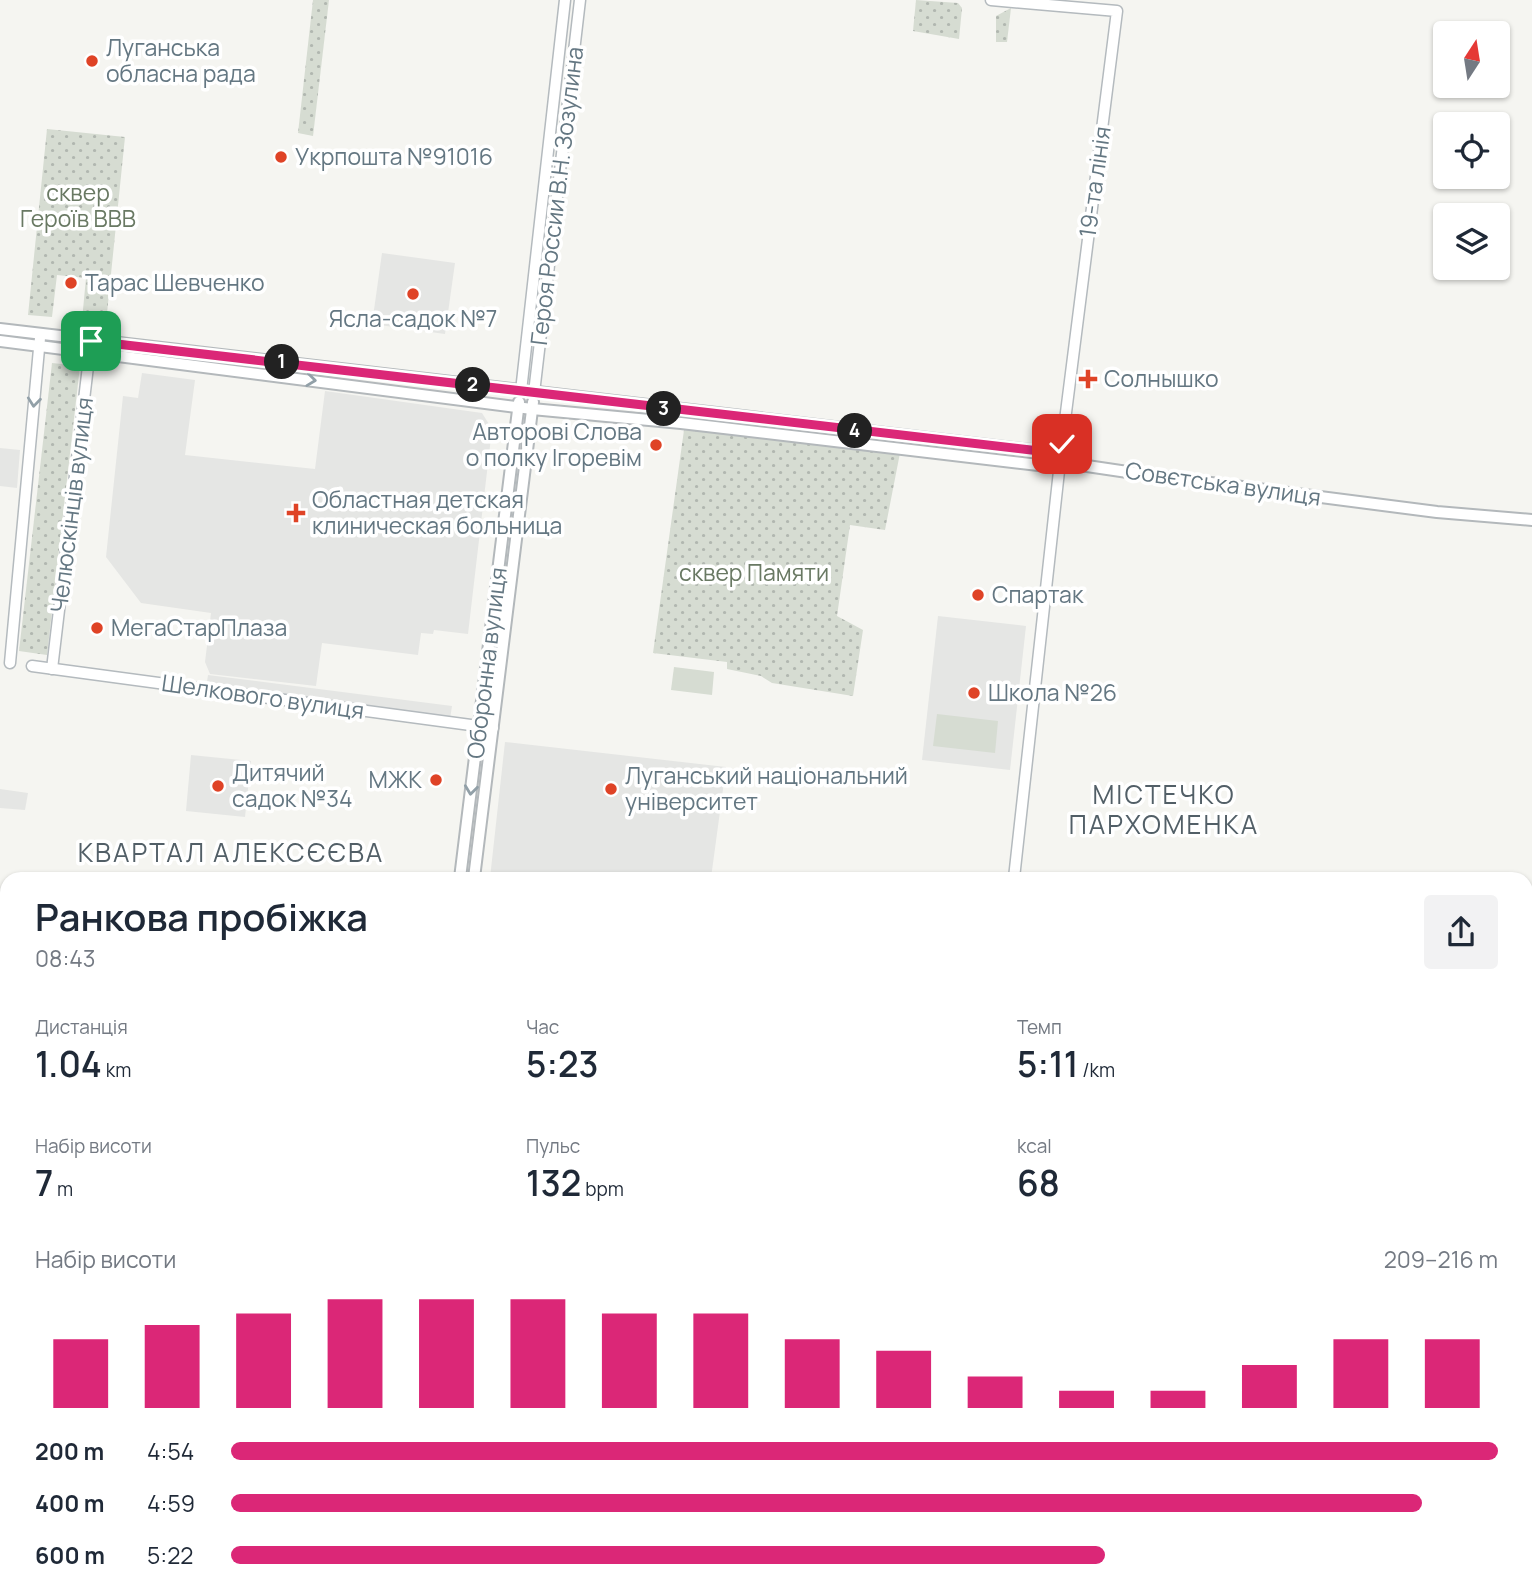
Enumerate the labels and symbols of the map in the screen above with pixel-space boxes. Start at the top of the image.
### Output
north arrow [1433,21,1510,98]
place label: Луганська обласна рада [106,31,256,89]
street label: Героя России В.Н. Зозулина [522,45,590,347]
marker: Луганська обласна рада [84,53,100,69]
street label: 19-та лінія [1070,124,1118,239]
place label: Укрпошта №91016 [295,140,493,172]
marker: Укрпошта №91016 [273,149,289,165]
park label: сквер Героїв ВВВ [20,176,136,234]
place label: Тарас Шевченко [85,266,265,298]
marker: Тарас Шевченко [63,275,79,291]
marker: Ясла-садок №7 [405,286,421,302]
place label: Ясла-садок №7 [329,302,497,334]
pin [61,311,121,371]
pin: 1 [264,344,300,380]
place label: Солнышко [1104,362,1219,394]
pin: 2 [456,368,490,402]
marker: Солнышко [1078,369,1098,389]
one-way arrow [305,373,317,388]
pin: 3 [646,392,682,426]
street label: Челюскінців вулиця [42,395,100,614]
one-way arrow [27,396,42,408]
pin: 4 [838,414,872,448]
pin [1032,414,1092,474]
place label: Авторові Слова о полку Ігоревім [466,415,642,473]
marker: Авторові Слова о полку Ігоревім [648,437,664,453]
street label: Совєтська вулиця [1123,453,1323,513]
place label: Областная детская клиническая больница [312,483,562,541]
marker: Областная детская клиническая больница [286,503,306,523]
park label: сквер Памяти [679,556,829,588]
street label: Оборонна вулиця [458,565,514,760]
place label: Спартак [992,578,1084,610]
marker: Спартак [970,587,986,603]
place label: МегаСтарПлаза [111,611,287,643]
marker: МегаСтарПлаза [89,620,105,636]
street label: Шелкового вулиця [160,666,366,726]
place label: Школа №26 [988,676,1117,708]
marker: Школа №26 [966,685,982,701]
place label: Дитячий садок №34 [232,756,353,814]
place label: Луганський національний університет [625,759,908,817]
place label: МЖК [369,763,422,795]
marker: МЖК [428,772,444,788]
district label: МІСТЕЧКО ПАРХОМЕНКА [1069,776,1259,842]
marker: Дитячий садок №34 [210,778,226,794]
marker: Луганський національний університет [603,781,619,797]
one-way arrow [463,784,478,796]
district label: КВАРТАЛ АЛЕКСЄЄВА [78,834,384,870]

